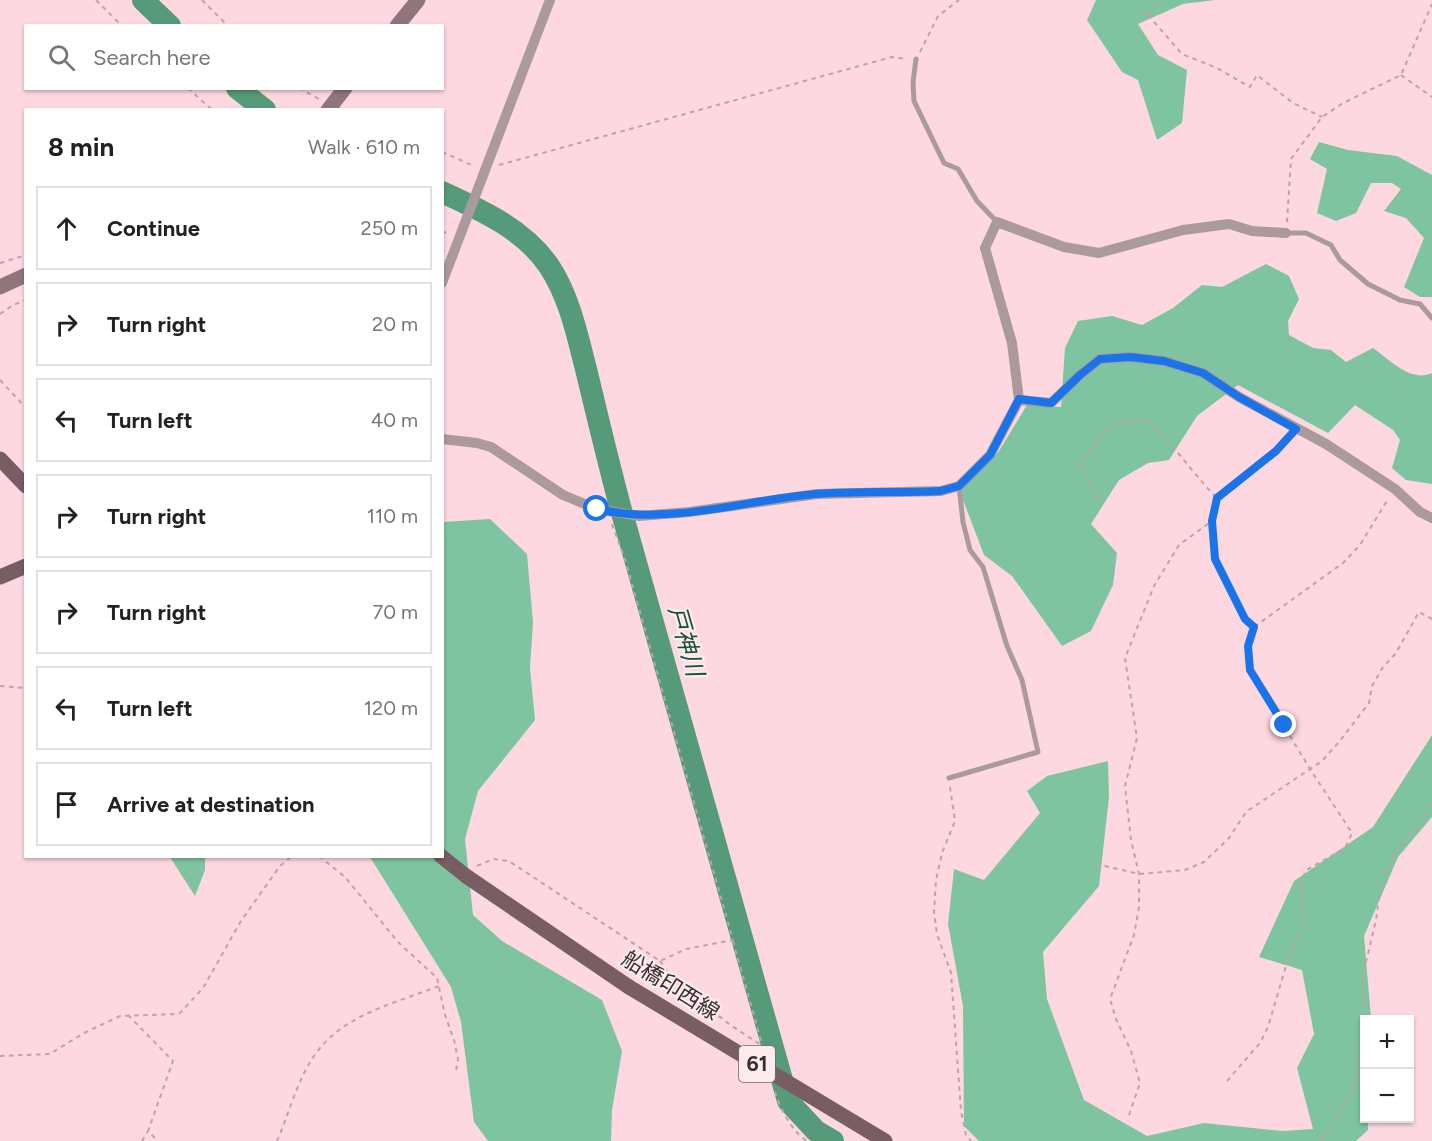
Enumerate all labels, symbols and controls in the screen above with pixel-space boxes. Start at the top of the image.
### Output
search box [24,24,444,90]
icon: search [45,41,78,74]
text: Search here [93,44,211,71]
text: 8 min [48,131,114,163]
text: Walk · 610 m [308,135,420,159]
icon: ahead [50,212,83,245]
text: Continue [107,215,200,242]
text: 250 m [361,216,418,240]
icon: right [50,308,83,341]
text: Turn right [107,311,206,338]
text: 20 m [372,312,418,336]
icon: left [50,404,83,437]
text: Turn left [107,407,193,434]
text: 40 m [371,408,418,432]
route start [583,495,609,521]
icon: right [50,500,83,533]
text: Turn right [107,503,206,530]
text: 110 m [367,504,418,528]
icon: right [50,596,83,629]
text: Turn right [107,599,206,626]
text: 70 m [372,600,418,624]
water label: 戸神川 [663,602,711,682]
icon: left [50,692,83,725]
text: Turn left [107,695,193,722]
text: 120 m [364,696,418,720]
route end [1270,711,1296,737]
icon: arrive [50,788,83,821]
text: Arrive at destination [107,791,315,818]
street label: 船橋印西線 [617,945,725,1026]
map controls [1360,1015,1414,1123]
button: + [1360,1015,1414,1069]
road number: 61 [739,1046,775,1082]
button: − [1360,1069,1414,1123]

